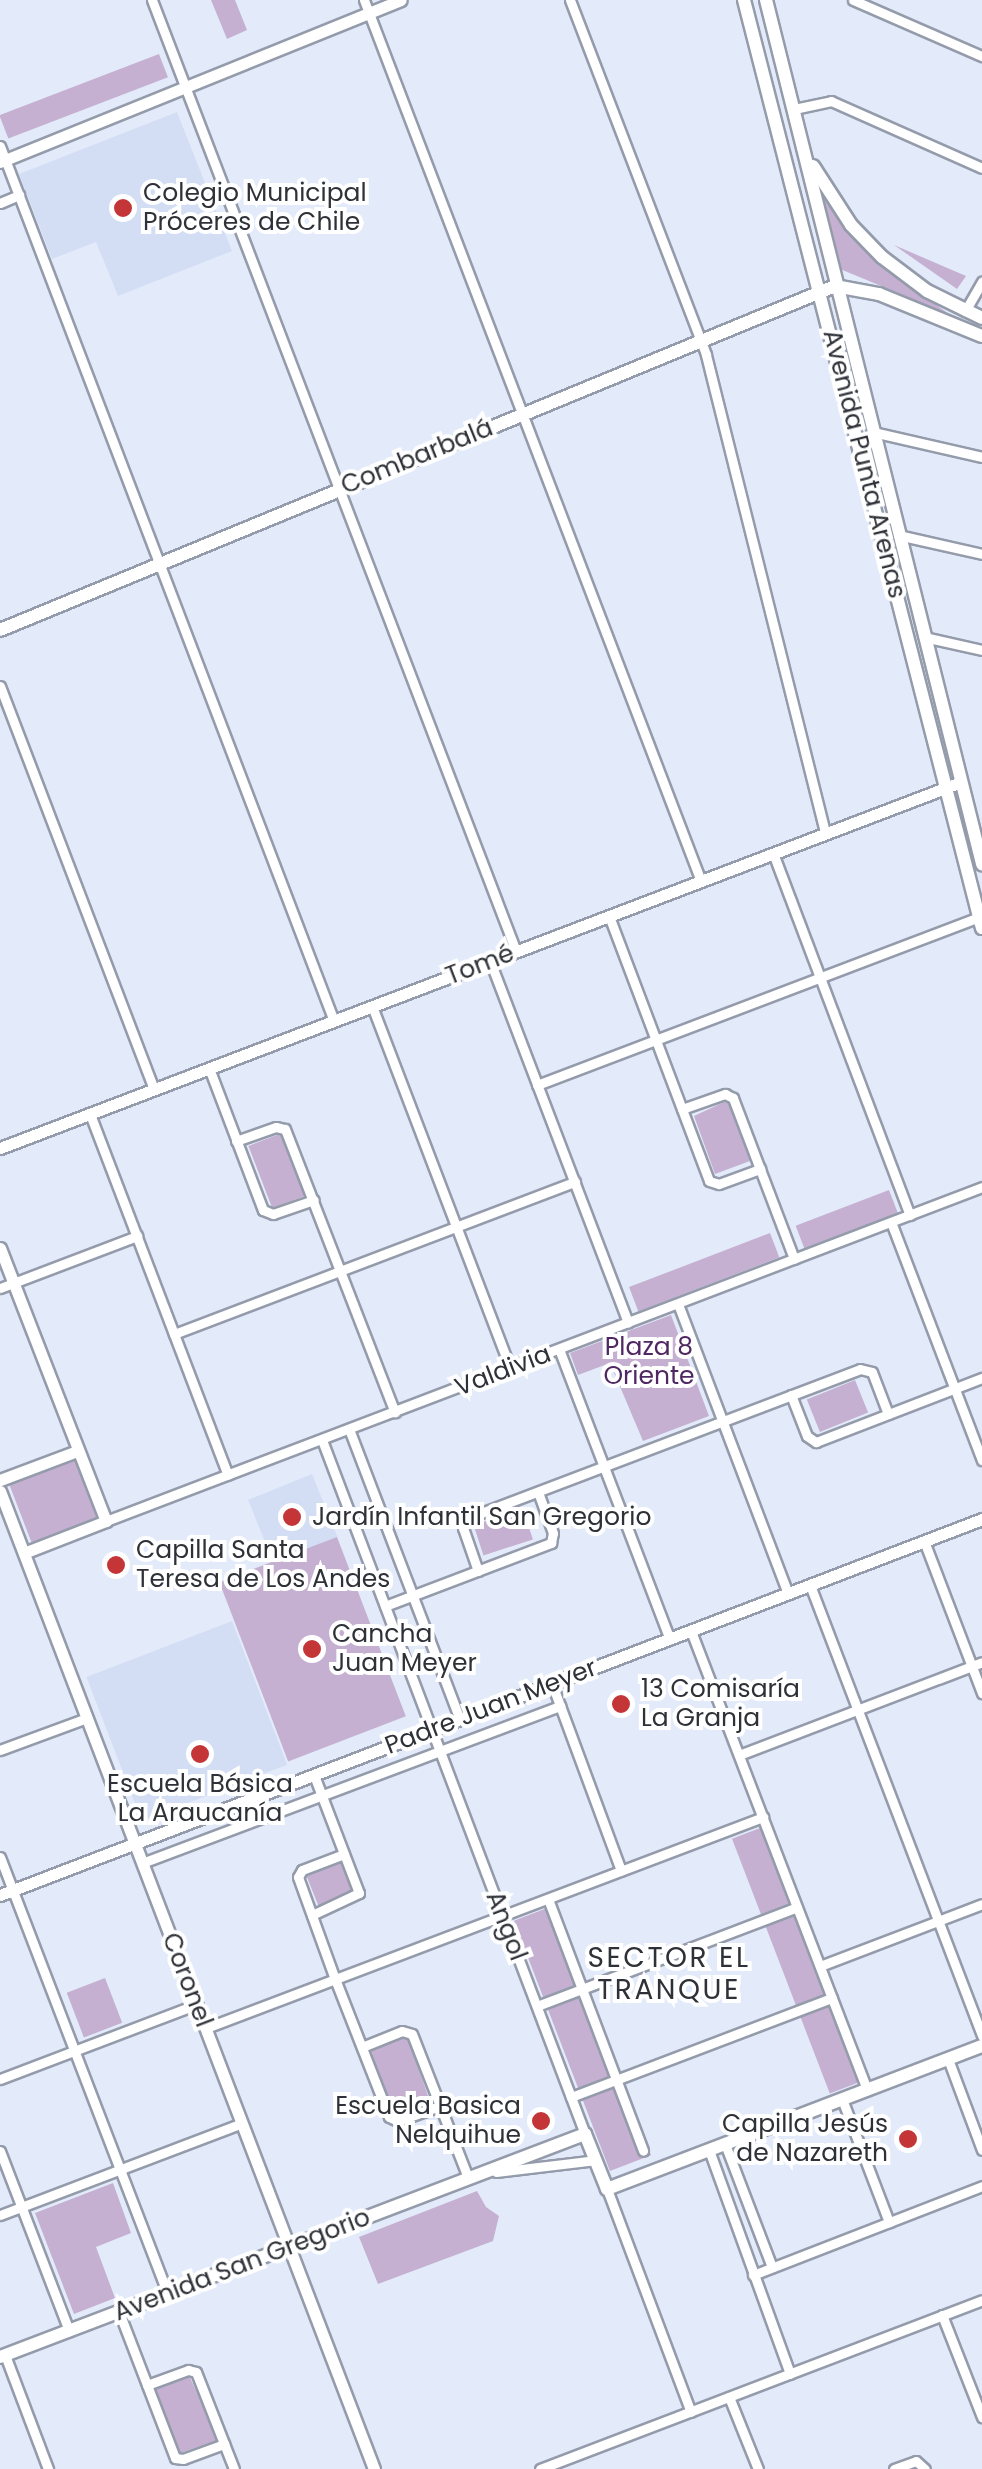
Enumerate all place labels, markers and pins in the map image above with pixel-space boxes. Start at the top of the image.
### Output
place label: Colegio Municipal Próceres de Chile [143,179,367,238]
marker: Colegio Municipal Próceres de Chile [112,197,134,219]
place label: Jardín Infantil San Gregorio [312,1502,651,1532]
marker: Jardín Infantil San Gregorio [281,1506,303,1528]
place label: Capilla Santa Teresa de Los Andes [136,1536,390,1595]
marker: Capilla Santa Teresa de Los Andes [105,1554,127,1576]
place label: Cancha Juan Meyer [332,1620,477,1679]
marker: Cancha Juan Meyer [301,1638,323,1660]
place label: 13 Comisaría La Granja [641,1675,800,1734]
marker: 13 Comisaría La Granja [610,1693,632,1715]
marker: Escuela Básica La Araucanía [189,1743,211,1765]
place label: Escuela Básica La Araucanía [107,1770,293,1829]
place label: Escuela Basica Nelquihue [335,2092,521,2151]
marker: Escuela Basica Nelquihue [530,2110,552,2132]
place label: Capilla Jesús de Nazareth [722,2110,888,2169]
marker: Capilla Jesús de Nazareth [897,2128,919,2150]

